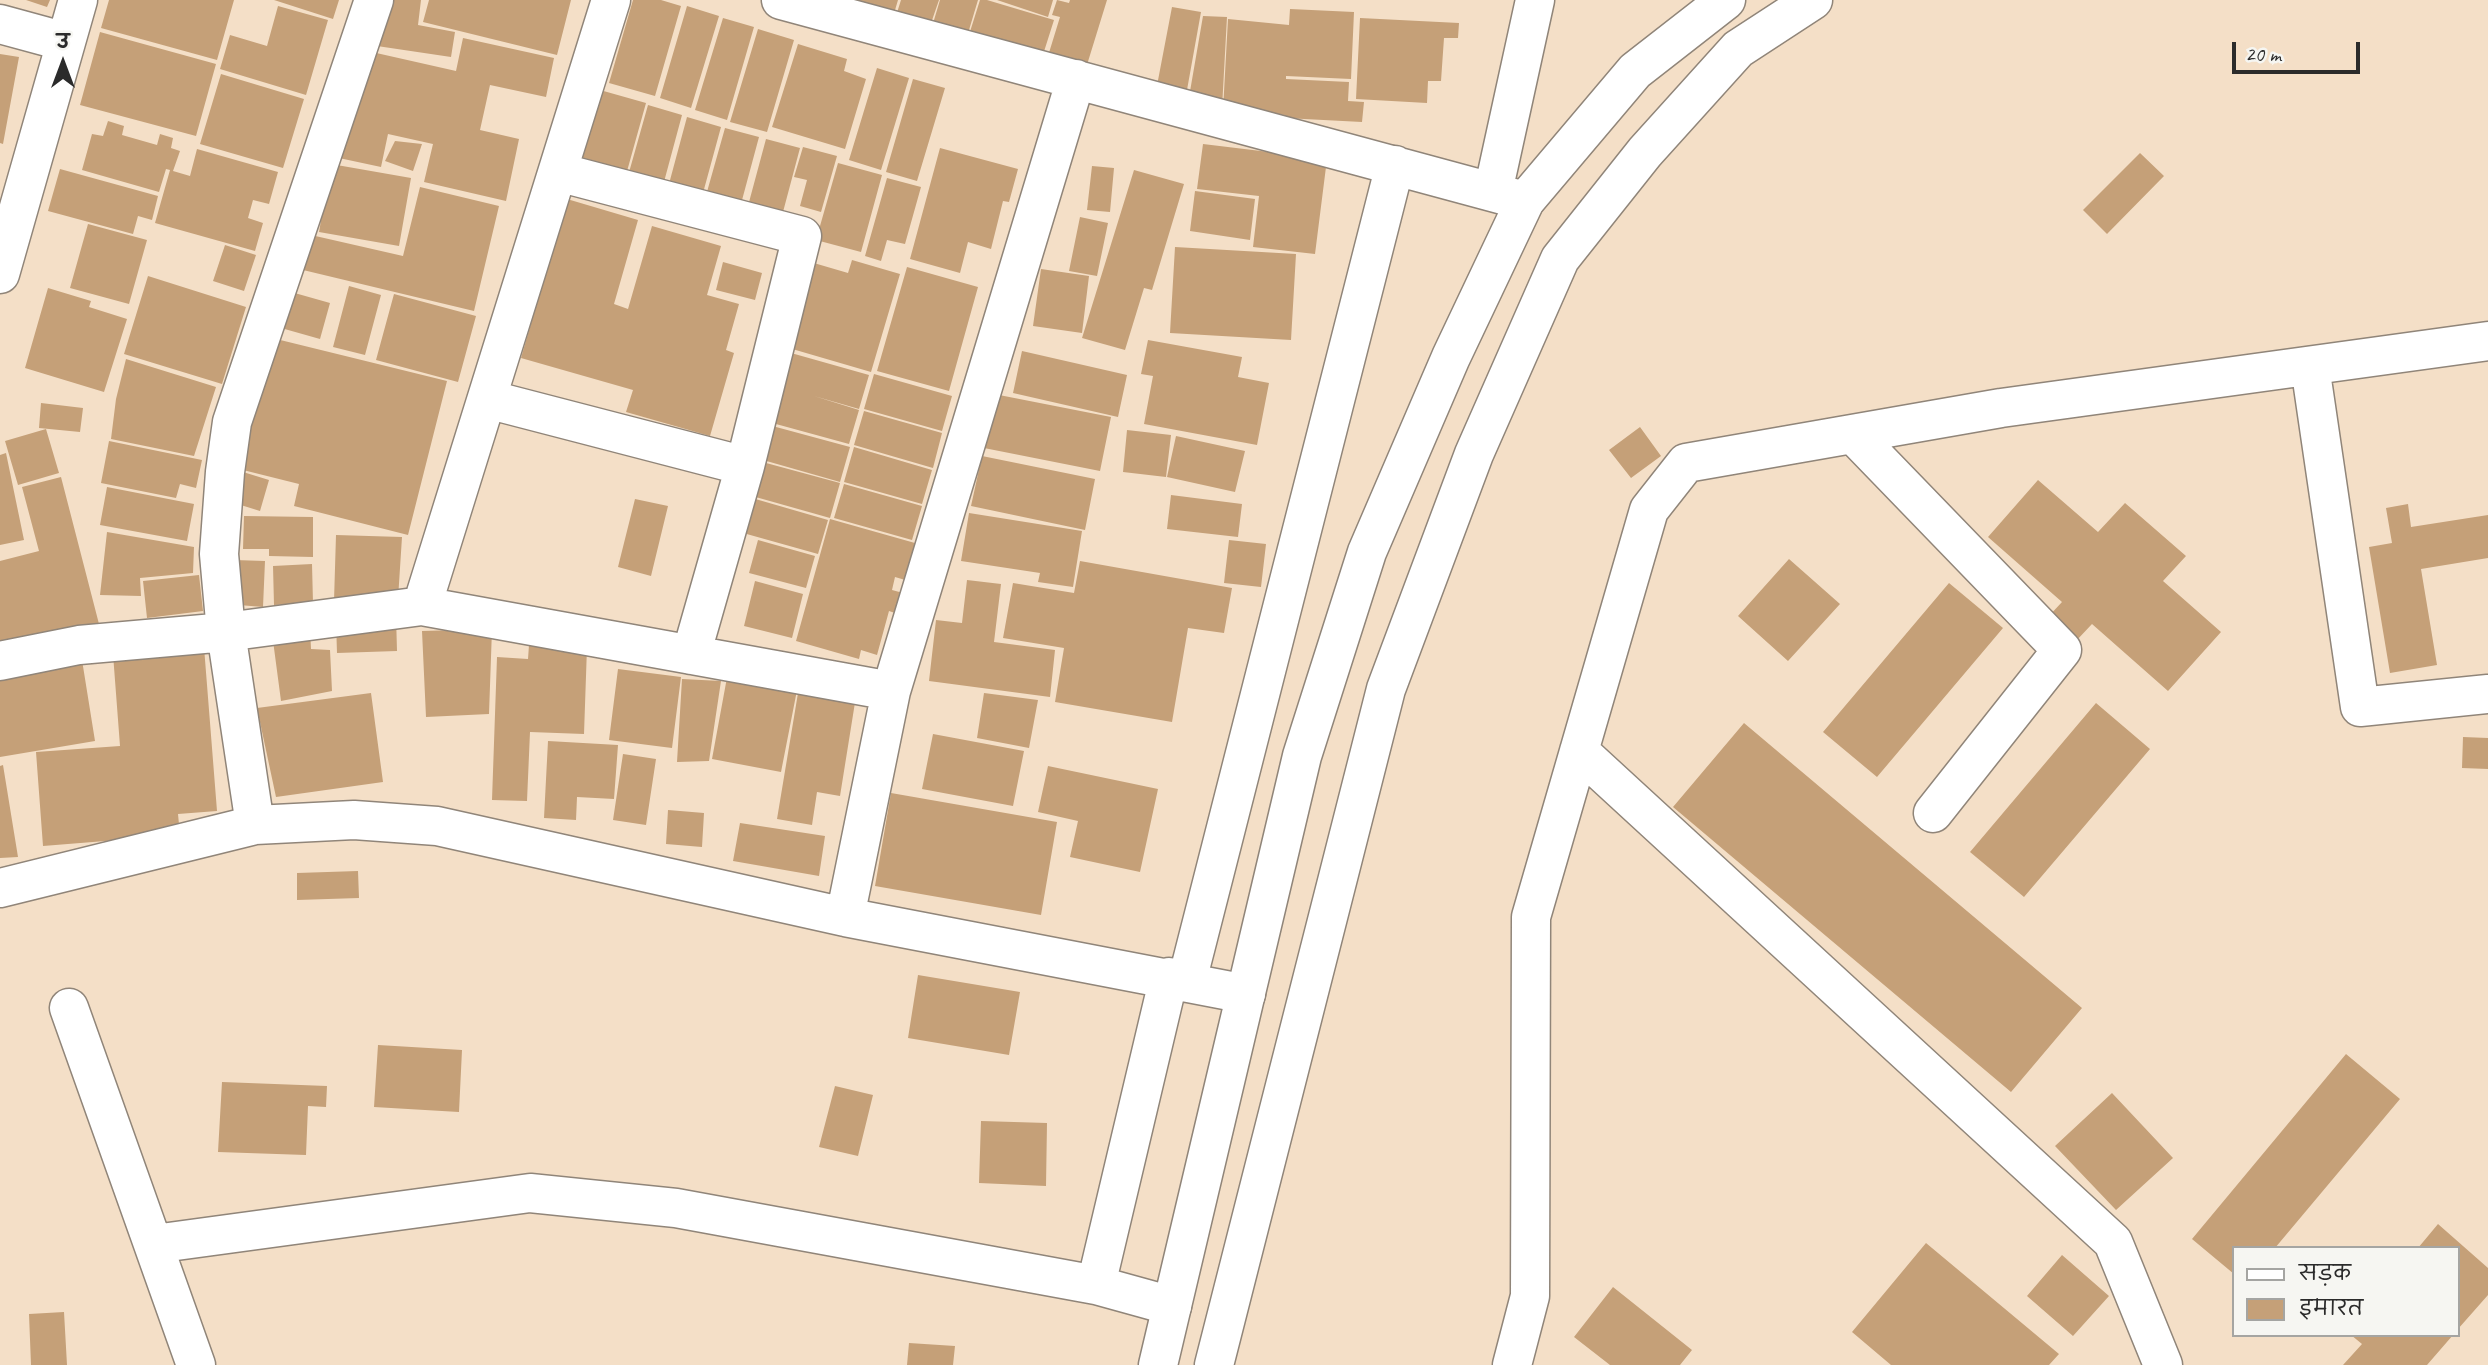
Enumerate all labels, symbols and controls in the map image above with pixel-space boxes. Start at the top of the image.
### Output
north arrow [28,28,98,98]
scale bar [2236,28,2364,72]
text: उ [57,30,69,54]
text: 20 m [2245,41,2281,67]
legend [2232,1246,2460,1337]
text: सड़क [2299,1260,2351,1286]
text: इमारत [2299,1295,2363,1321]

